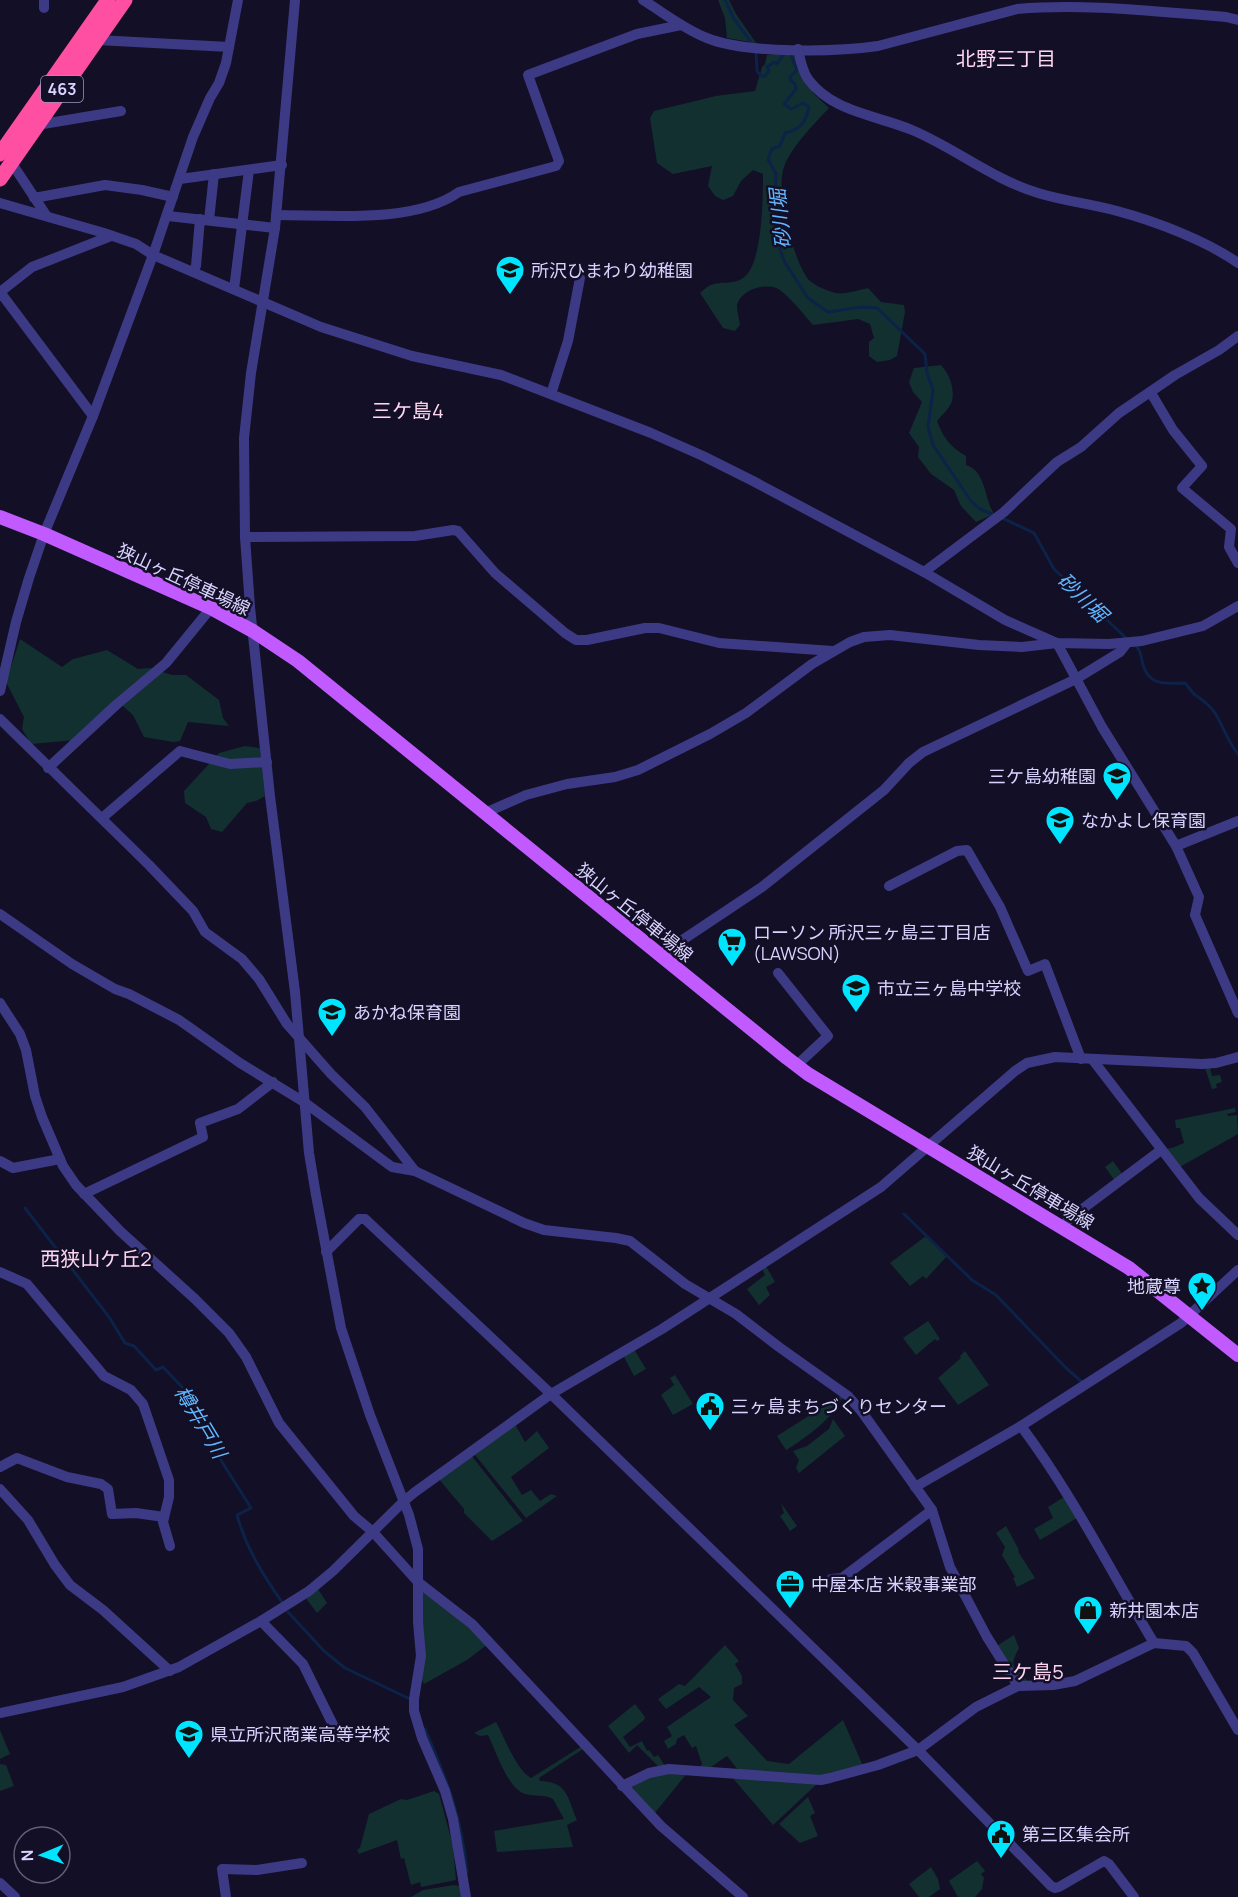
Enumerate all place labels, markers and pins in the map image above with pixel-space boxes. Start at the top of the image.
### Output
school or university icon: 所沢ひまわり幼稚園 [494,254,526,296]
place label: 所沢ひまわり幼稚園 [531,258,693,282]
school or university icon: 三ケ島幼稚園 [1101,760,1133,802]
place label: 三ケ島幼稚園 [988,764,1096,788]
school or university icon: なかよし保育園 [1044,804,1076,846]
place label: なかよし保育園 [1081,808,1206,832]
place label: ローソン 所沢三ヶ島三丁目店 (LAWSON) [753,920,991,965]
supermarket icon: ローソン 所沢三ヶ島三丁目店 (LAWSON) [716,926,748,968]
school or university icon: 市立三ヶ島中学校 [840,972,872,1014]
place label: 市立三ヶ島中学校 [877,976,1021,1000]
school or university icon: あかね保育園 [316,996,348,1038]
place label: あかね保育園 [353,1000,461,1024]
place icon: 地蔵尊 [1186,1270,1218,1312]
place label: 地蔵尊 [1127,1274,1181,1298]
public building icon: 三ヶ島まちづくりセンター [694,1390,726,1432]
place label: 三ヶ島まちづくりセンター [731,1394,947,1418]
office icon: 中屋本店 米穀事業部 [774,1568,806,1610]
place label: 中屋本店 米穀事業部 [811,1572,977,1596]
shop icon: 新井園本店 [1072,1594,1104,1636]
place label: 新井園本店 [1109,1598,1199,1622]
school or university icon: 県立所沢商業高等学校 [173,1718,205,1760]
place label: 県立所沢商業高等学校 [210,1722,390,1746]
public building icon: 第三区集会所 [985,1818,1017,1860]
place label: 第三区集会所 [1022,1822,1130,1846]

